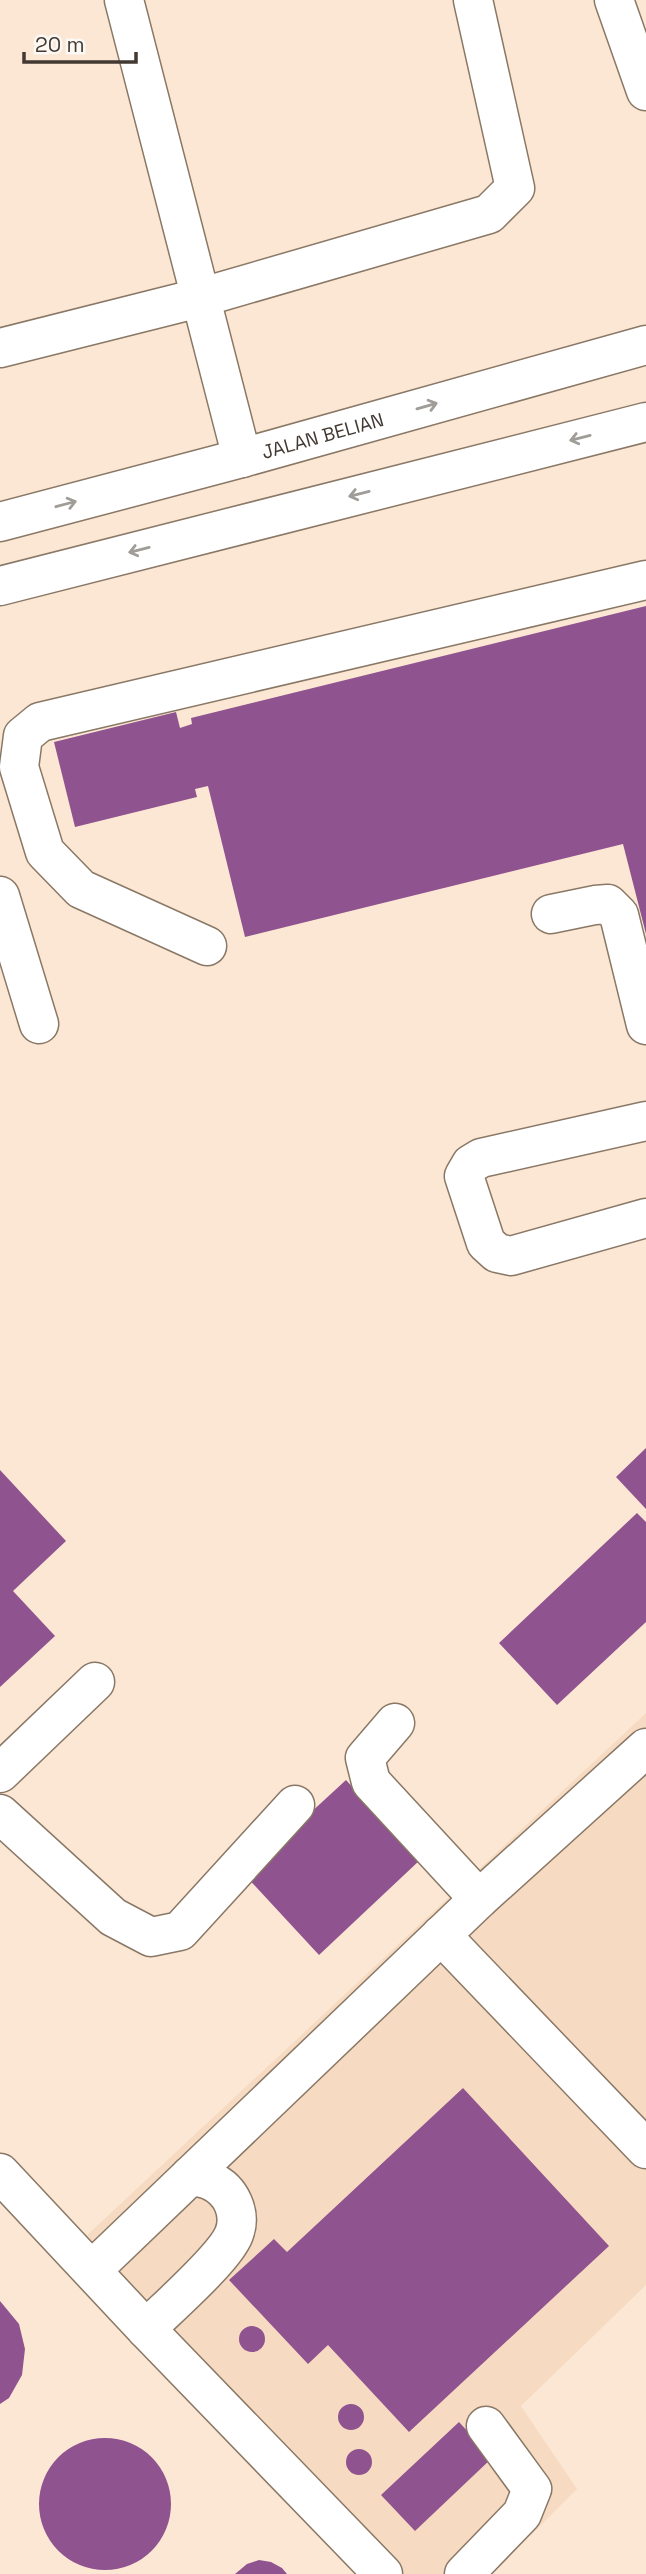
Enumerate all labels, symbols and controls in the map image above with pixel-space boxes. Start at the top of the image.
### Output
scale bar [24,21,136,65]
text: 20 m [35,31,85,58]
one-way arrow [416,399,438,412]
street label: JALAN BELIAN [259,407,386,465]
one-way arrow [569,432,592,445]
one-way arrow [348,488,371,501]
one-way arrow [55,497,77,510]
one-way arrow [128,545,150,558]

